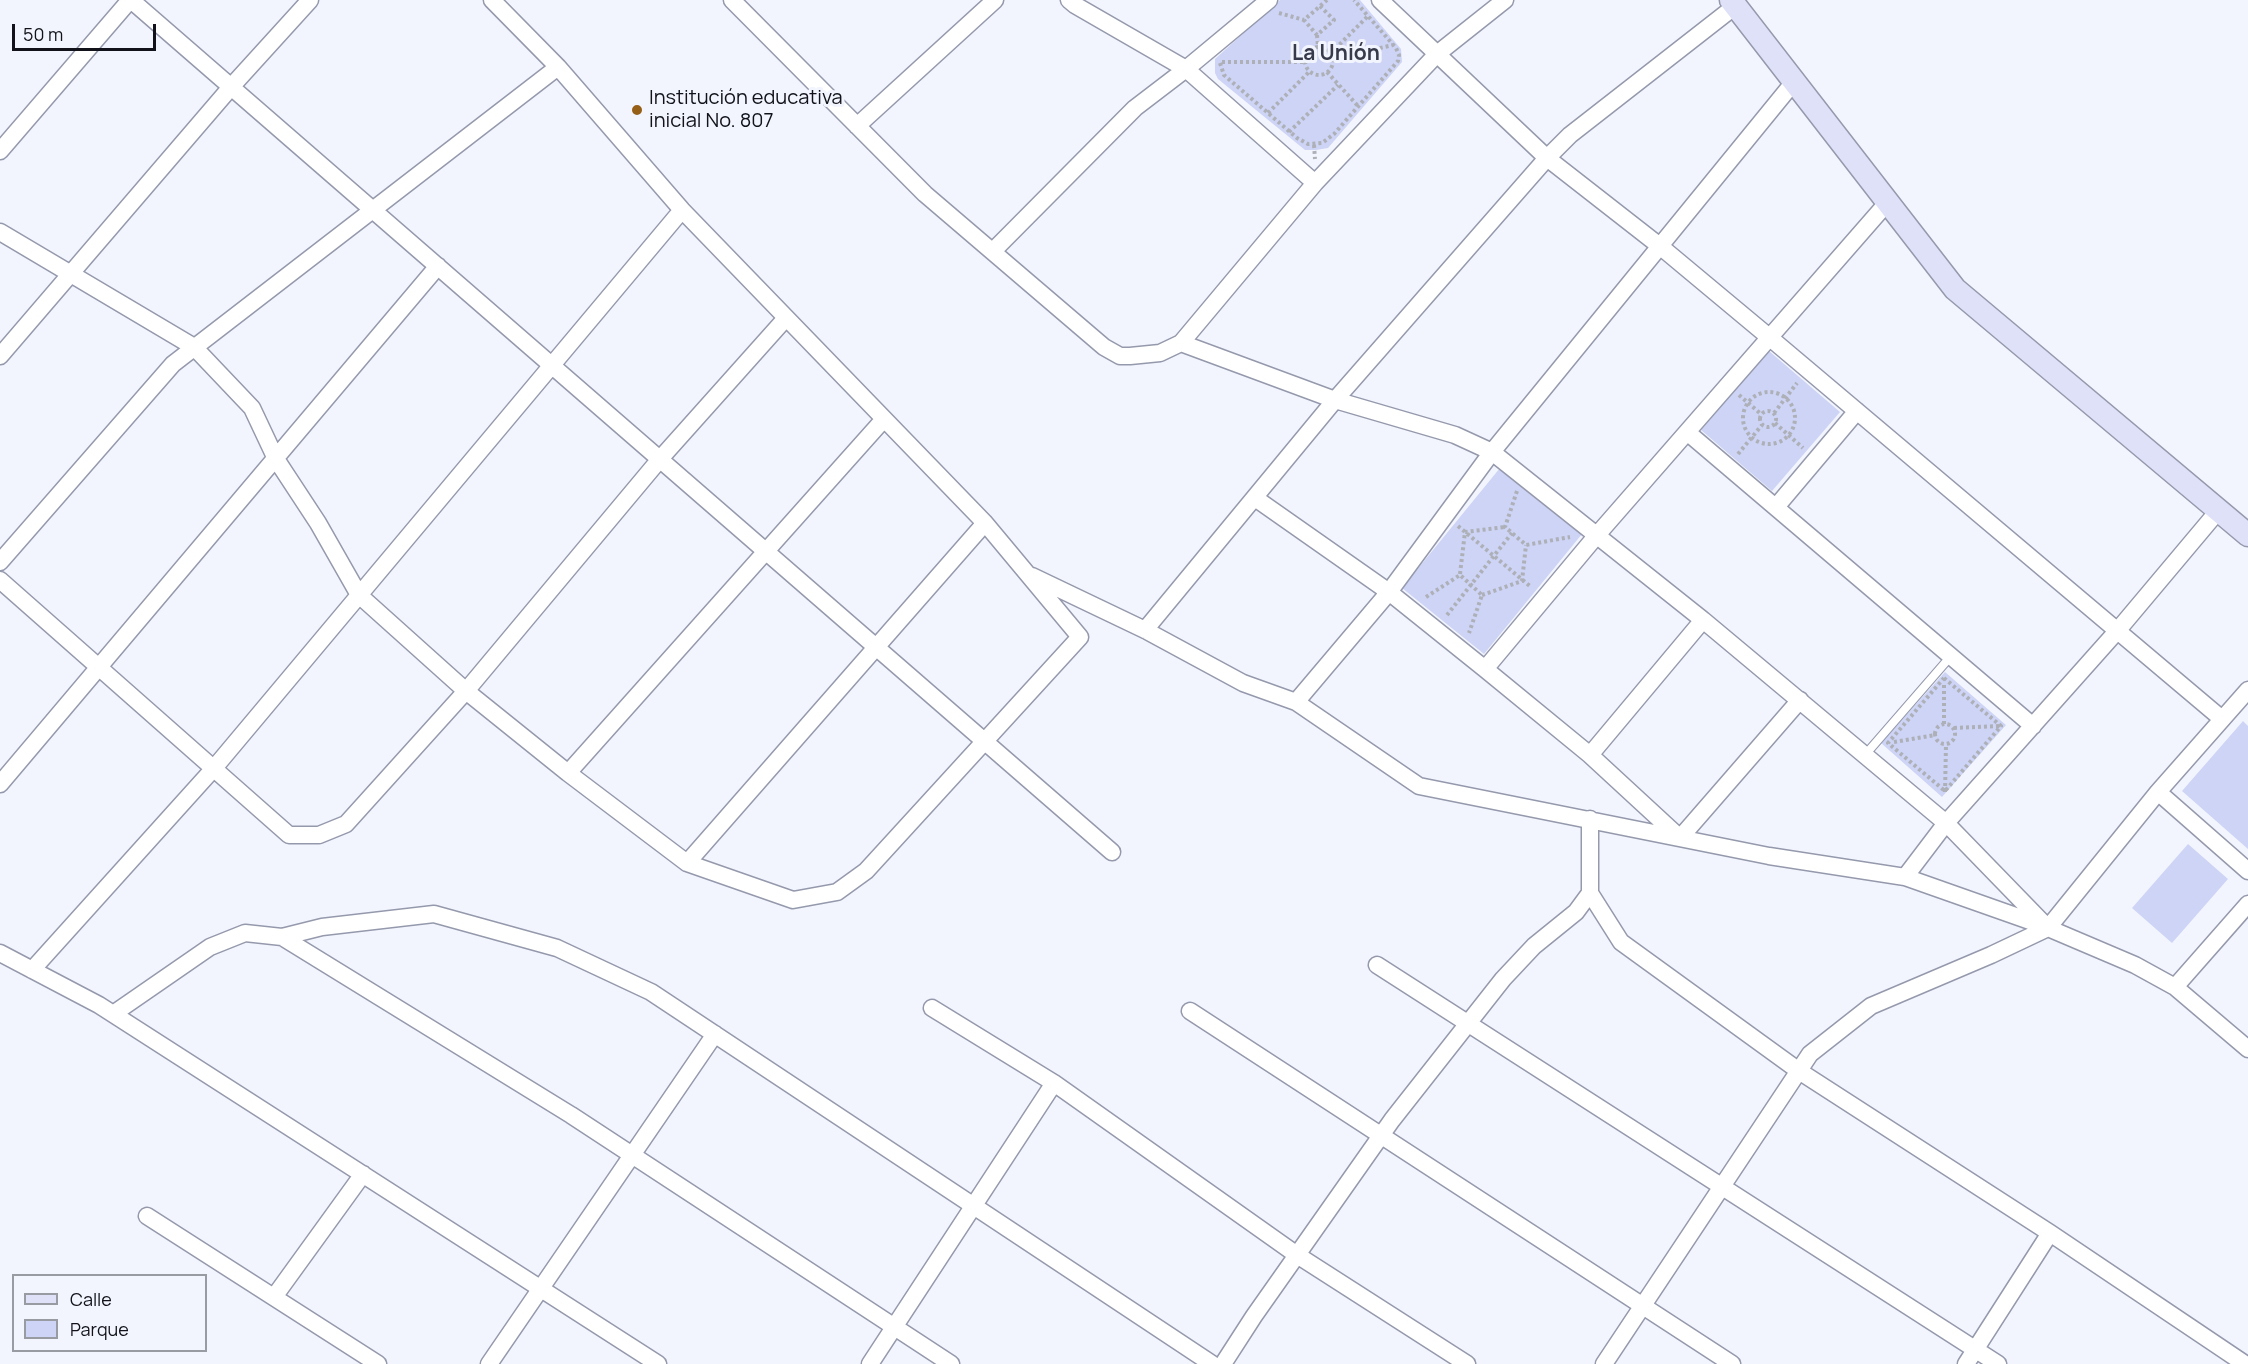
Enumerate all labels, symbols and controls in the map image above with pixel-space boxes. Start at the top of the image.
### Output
scale bar [15,12,159,50]
text: 50 m [23,22,63,46]
district label: La Unión [1292,41,1380,67]
place label: Institución educativa inicial No. 807 [649,86,843,133]
marker: Institución educativa inicial No. 807 [630,103,644,117]
legend [12,1274,207,1352]
text: Calle [70,1287,112,1311]
text: Parque [70,1317,129,1341]

